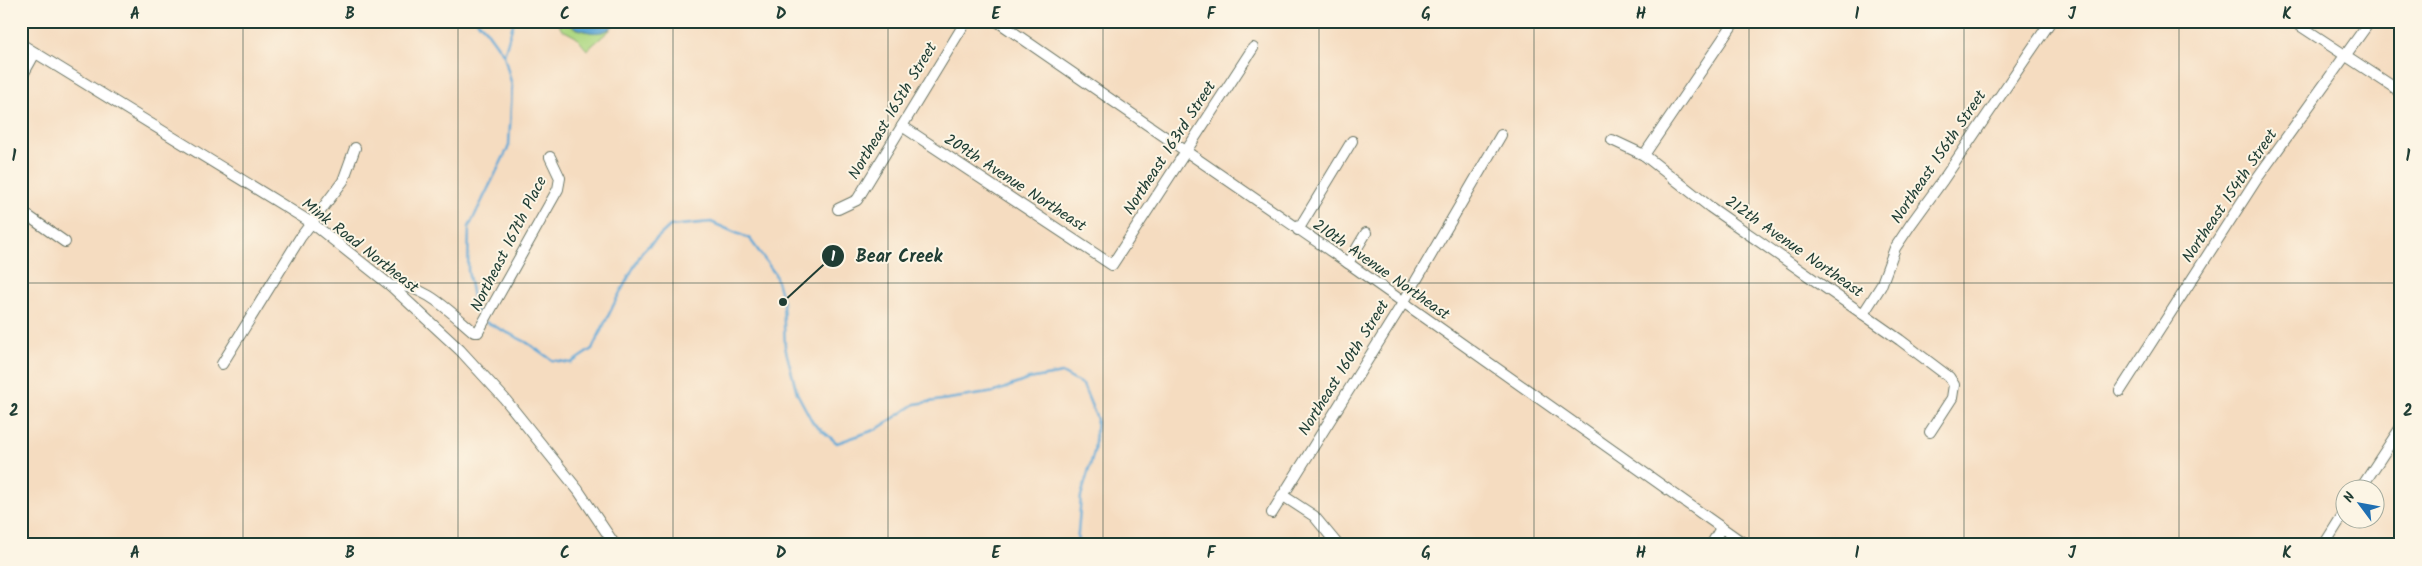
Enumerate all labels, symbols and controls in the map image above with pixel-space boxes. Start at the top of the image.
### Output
text: A [130,2,140,27]
text: B [345,2,355,27]
text: C [560,2,570,27]
text: D [776,2,787,27]
text: E [992,2,1002,27]
text: F [1207,2,1217,27]
text: G [1421,2,1431,27]
text: H [1636,2,1646,27]
text: I [1855,2,1860,27]
text: J [2068,2,2077,27]
text: K [2282,2,2292,27]
street label: Northeast 165th Street [842,37,944,185]
street label: Northeast 163rd Street [1117,75,1223,220]
street label: Northeast 156th Street [1885,84,1994,229]
street label: Northeast 154th Street [2176,123,2285,268]
street label: 209th Avenue Northeast [939,127,1092,239]
text: 1 [12,144,17,169]
text: 1 [2406,144,2411,169]
street label: Northeast 167th Place [464,172,554,316]
street label: 212th Avenue Northeast [1720,190,1869,305]
street label: Mink Road Northeast [296,192,425,300]
street label: 210th Avenue Northeast [1307,213,1456,327]
callout: Bear Creek [821,239,953,272]
text: Bear Creek [856,243,943,272]
text: 1 [831,245,836,269]
street label: Northeast 160th Street [1292,295,1396,441]
text: 2 [9,399,19,424]
text: 2 [2403,399,2413,424]
north arrow [2334,478,2384,528]
text: N [2338,488,2362,507]
text: A [130,541,140,566]
text: B [345,541,355,566]
text: C [560,541,570,566]
text: D [776,541,787,566]
text: E [992,541,1002,566]
text: F [1207,541,1217,566]
text: G [1421,541,1431,566]
text: H [1636,541,1646,566]
text: I [1855,541,1860,566]
text: J [2068,541,2077,566]
text: K [2282,541,2292,566]

